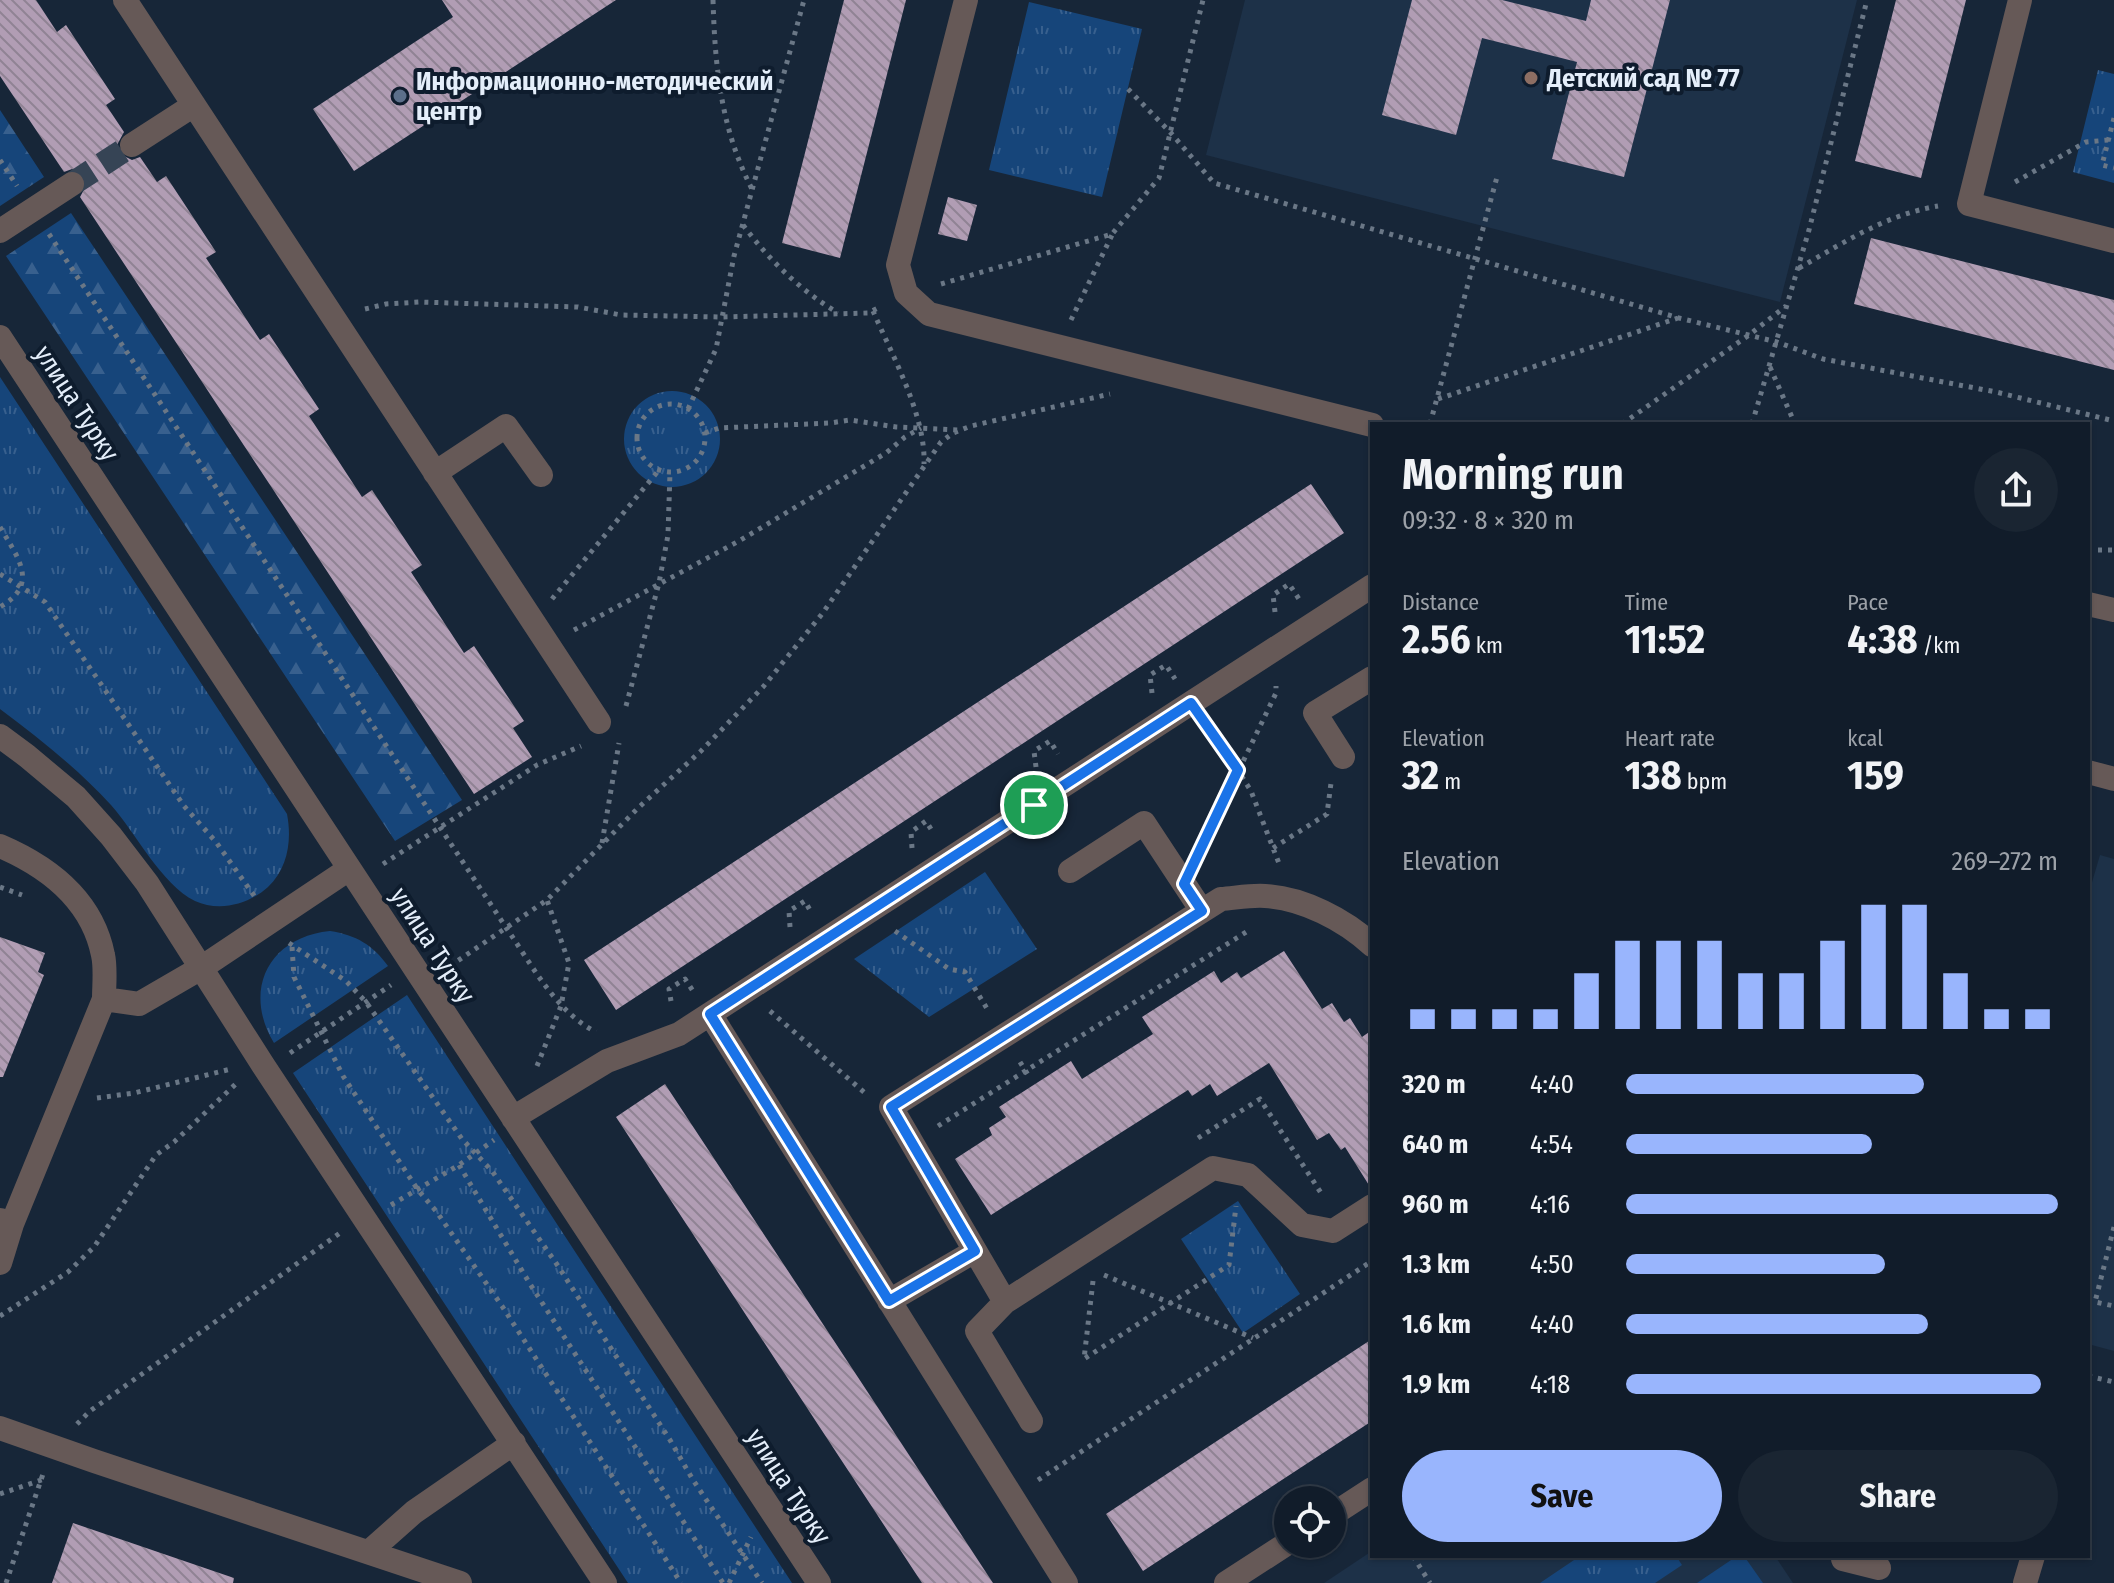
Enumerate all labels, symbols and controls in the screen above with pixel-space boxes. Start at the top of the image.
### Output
place label: Детский сад № 77 [1546,63,1740,94]
place label: Информационно-методический центр [416,66,773,127]
marker: Детский сад № 77 [1522,69,1540,87]
marker: Информационно-методический центр [391,87,409,105]
street label: улица Турку [28,340,126,467]
text: Morning run [1402,448,1624,501]
button: share [1974,448,2058,532]
text: 09:32 · 8 × 320 m [1402,505,1574,536]
text: Distance [1402,589,1479,616]
text: Time [1625,589,1668,616]
text: Pace [1847,589,1888,616]
text: 2.56 [1402,616,1471,664]
text: 11:52 [1625,616,1705,664]
text: 4:38 [1847,616,1918,664]
text: km [1471,632,1503,659]
text: /km [1918,632,1960,659]
text: Elevation [1402,725,1485,752]
text: Heart rate [1625,725,1715,752]
text: kcal [1847,725,1883,752]
text: 32 [1402,752,1439,800]
text: 138 [1625,752,1682,800]
text: 159 [1847,752,1904,800]
text: m [1439,768,1461,795]
text: bpm [1682,768,1727,795]
pin [1000,771,1068,839]
icon: arrive [1012,783,1056,827]
text: Elevation [1402,846,1500,877]
text: 269–272 m [1952,846,2058,877]
street label: улица Турку [384,882,482,1009]
text: 320 m [1402,1069,1466,1100]
text: 4:40 [1530,1069,1574,1100]
text: 640 m [1402,1129,1468,1160]
text: 4:54 [1530,1129,1573,1160]
text: 960 m [1402,1189,1468,1220]
text: 4:16 [1530,1189,1570,1220]
text: 1.3 km [1402,1249,1470,1280]
text: 4:50 [1530,1249,1574,1280]
text: 1.6 km [1402,1309,1471,1340]
text: 4:40 [1530,1309,1574,1340]
text: 1.9 km [1402,1369,1470,1400]
text: 4:18 [1530,1369,1570,1400]
street label: улица Турку [740,1423,838,1550]
button: Save [1402,1450,1722,1542]
button: Share [1738,1450,2058,1542]
map controls [1274,1486,1346,1558]
button: locate [1274,1486,1346,1558]

